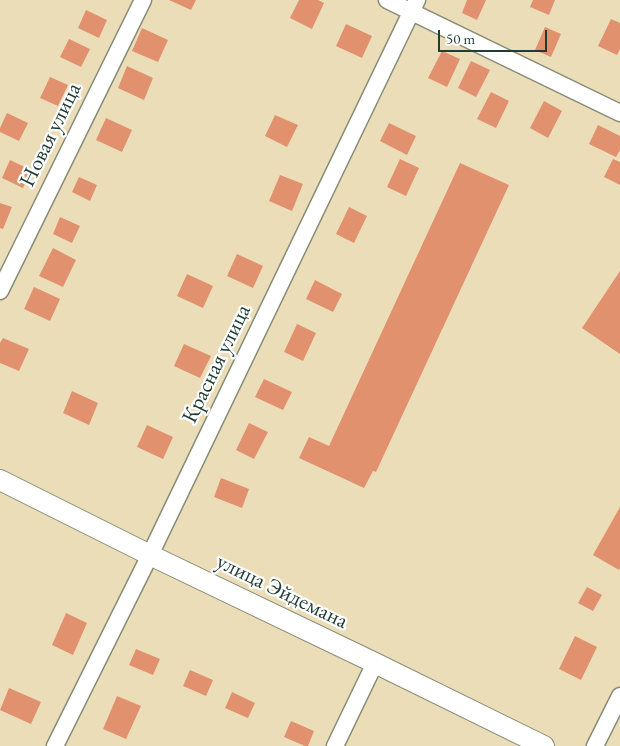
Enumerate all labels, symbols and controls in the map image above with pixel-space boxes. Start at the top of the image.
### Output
scale bar [440,20,549,52]
text: 50 m [446,29,475,48]
street label: Новая улица [14,79,88,191]
street label: Красная улица [177,300,257,428]
street label: улица Эйдемана [212,549,352,635]

